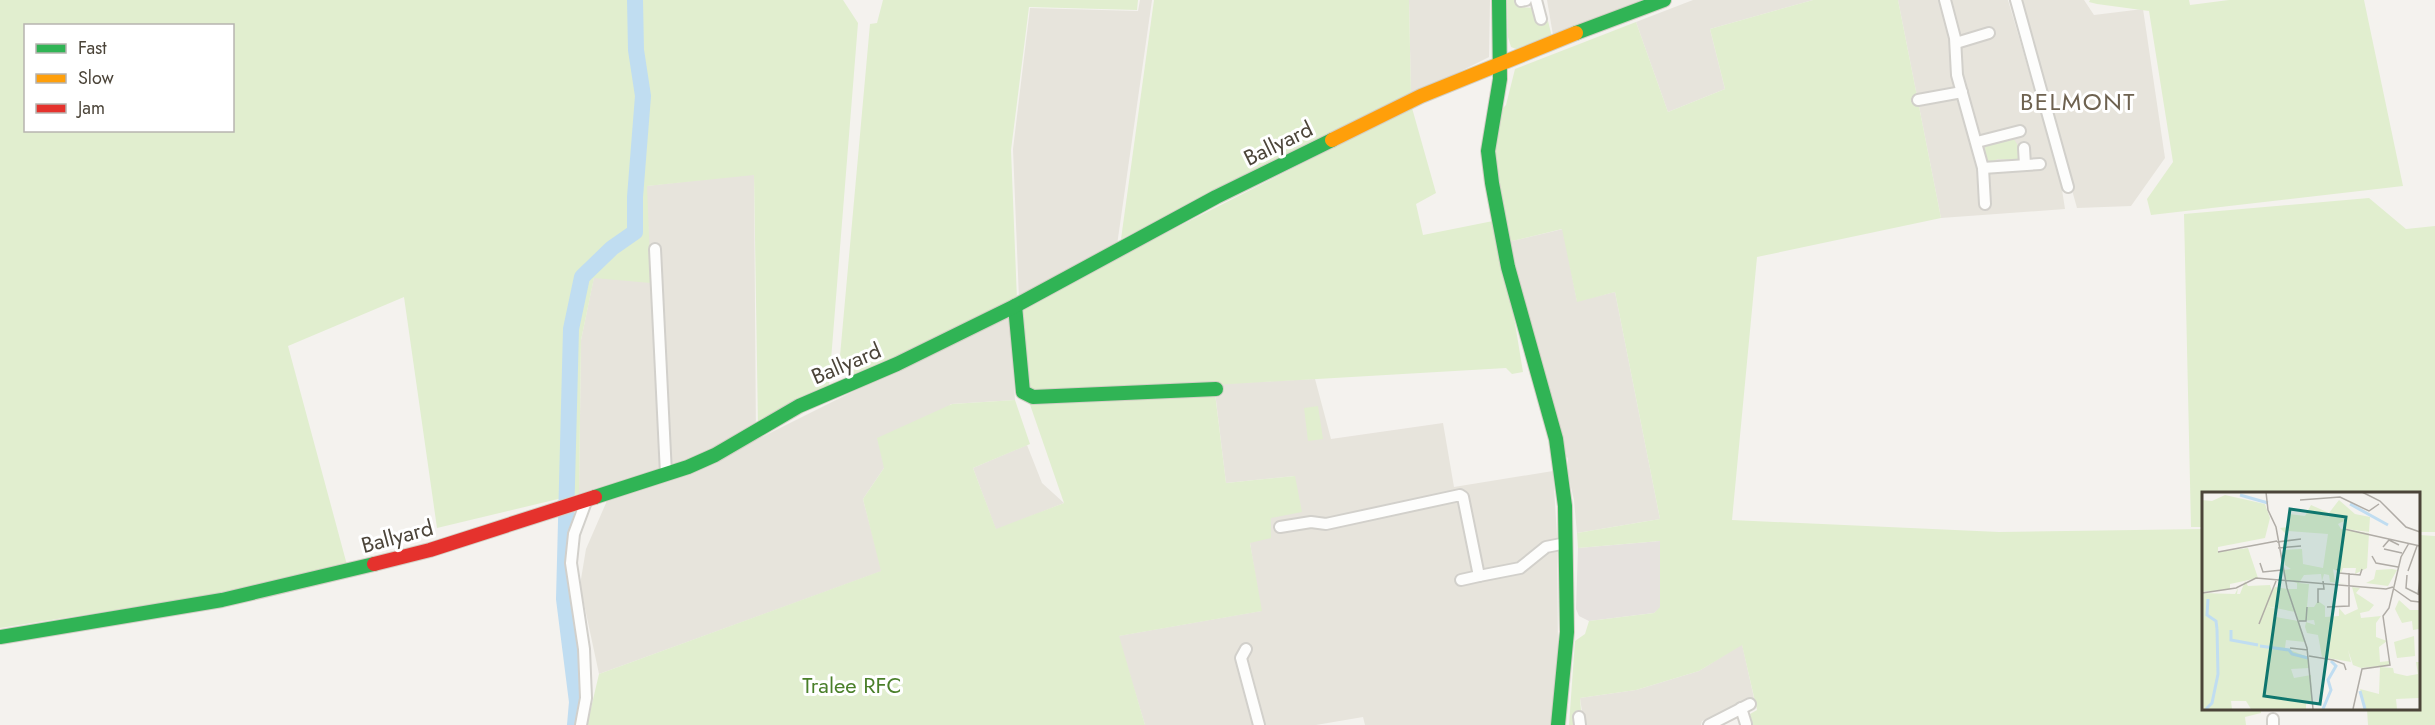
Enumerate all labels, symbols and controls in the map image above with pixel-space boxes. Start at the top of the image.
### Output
legend [24,24,234,132]
text: Fast [78,35,107,61]
text: Slow [78,65,115,91]
district label: BELMONT [2020,84,2136,119]
text: Jam [76,95,105,121]
street label: Ballyard [1238,113,1318,173]
street label: Ballyard [806,334,886,392]
inset map [2202,492,2420,710]
street label: Ballyard [357,511,437,561]
park label: Tralee RFC [802,669,902,701]

